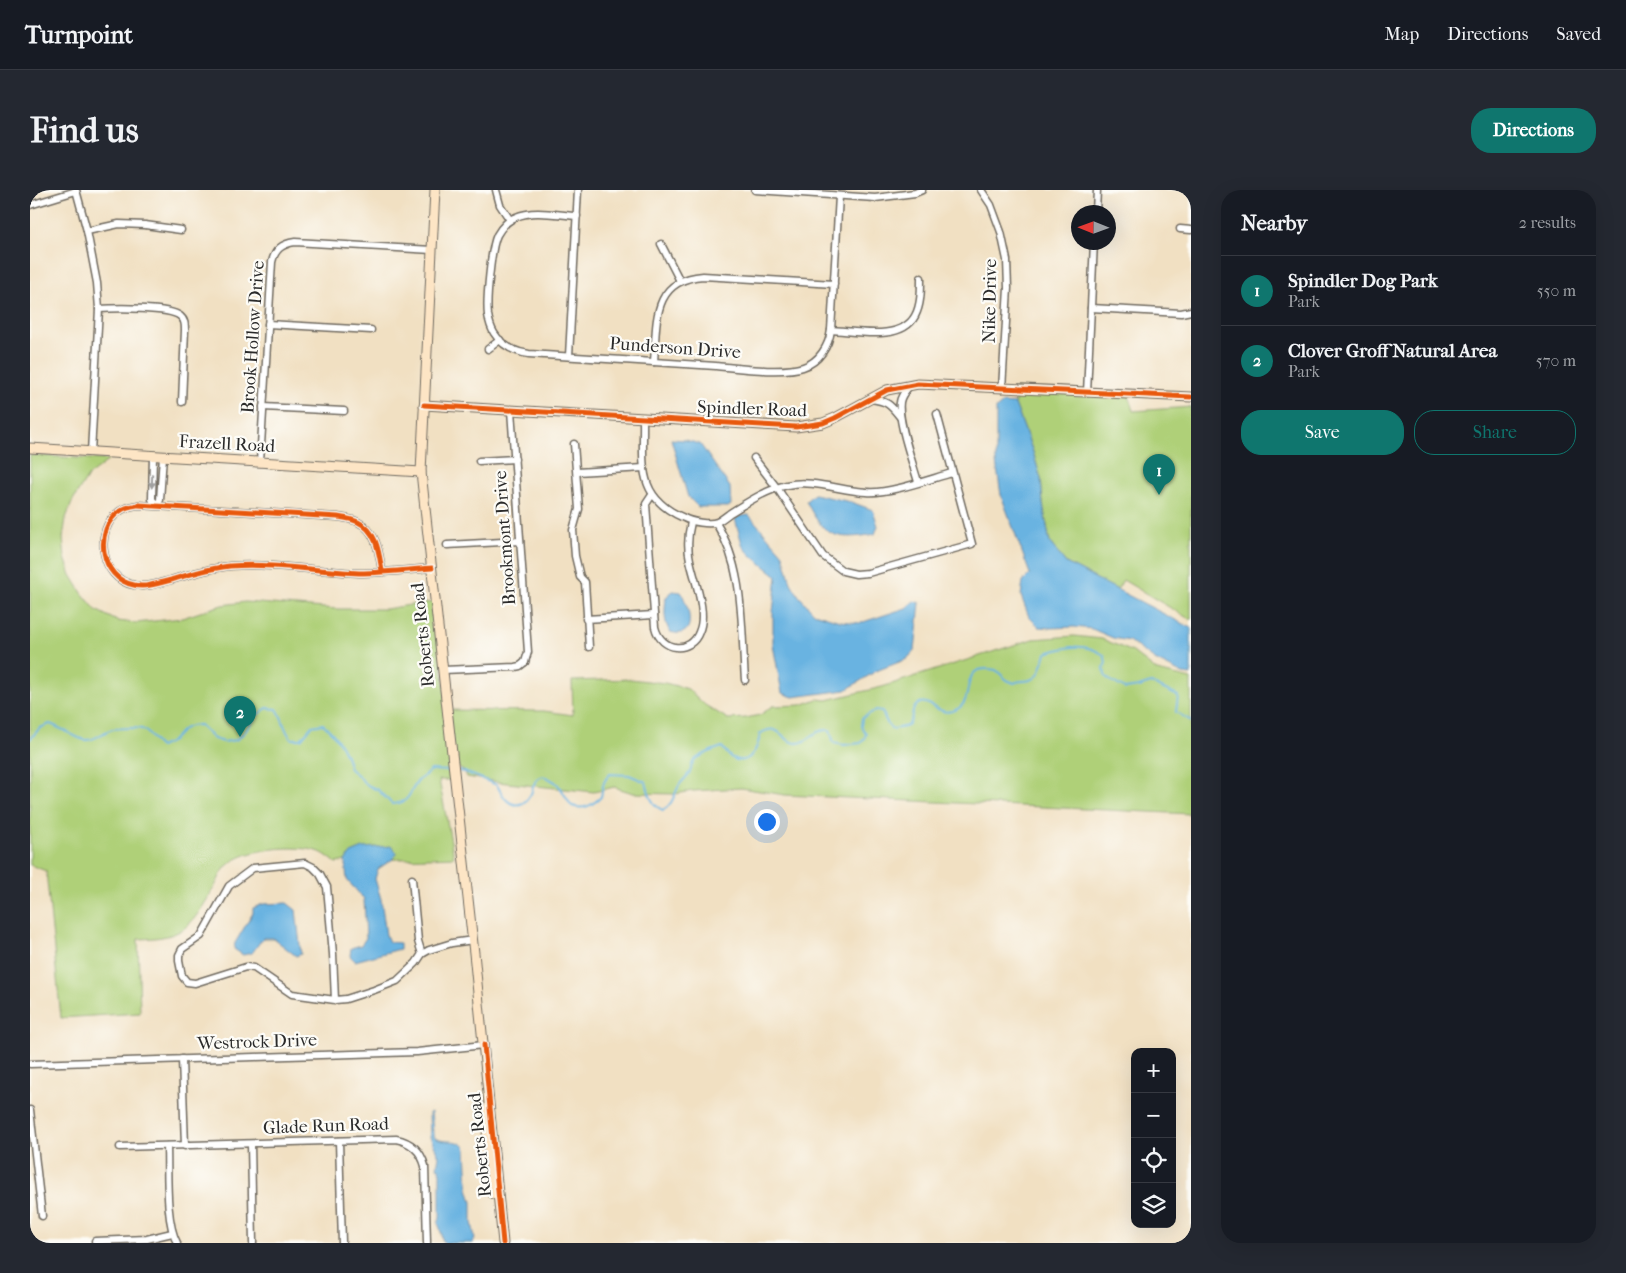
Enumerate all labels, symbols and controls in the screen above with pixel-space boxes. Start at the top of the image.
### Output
text: Turnpoint [25,21,133,49]
text: Map [1385,24,1419,45]
text: Directions [1447,24,1528,45]
text: Saved [1556,24,1601,45]
button: Directions [1471,108,1596,153]
text: Find us [30,110,139,151]
north arrow [1071,205,1116,250]
text: Nearby [1241,211,1307,235]
text: 2 results [1519,213,1576,232]
street label: Nike Drive [979,258,1001,343]
street label: Brook Hollow Drive [237,260,269,414]
text: Spindler Dog Park [1288,270,1438,292]
text: 1 [1254,281,1260,300]
text: 550 m [1537,281,1576,300]
text: Park [1288,292,1320,311]
street label: Punderson Drive [609,333,742,363]
text: Clover Groff Natural Area [1288,340,1497,362]
text: 2 [1253,351,1261,370]
text: 570 m [1536,351,1576,370]
text: Park [1288,362,1320,381]
street label: Spindler Road [697,397,807,421]
button: Save [1241,410,1404,455]
button: Share [1414,410,1576,455]
street label: Frazell Road [178,431,276,457]
pin: 1 [1143,454,1175,495]
street label: Brookmont Drive [490,470,520,606]
one-way arrow [148,474,156,490]
street label: Roberts Road [407,582,439,688]
pin: 2 [224,696,256,737]
your location [754,809,780,835]
street label: Westrock Drive [196,1029,317,1055]
map controls [1131,1048,1176,1228]
button: + [1131,1048,1176,1093]
street label: Roberts Road [464,1092,496,1198]
button: − [1131,1093,1176,1138]
street label: Glade Run Road [263,1113,389,1139]
button: locate [1131,1138,1176,1183]
button: layers [1131,1183,1176,1228]

